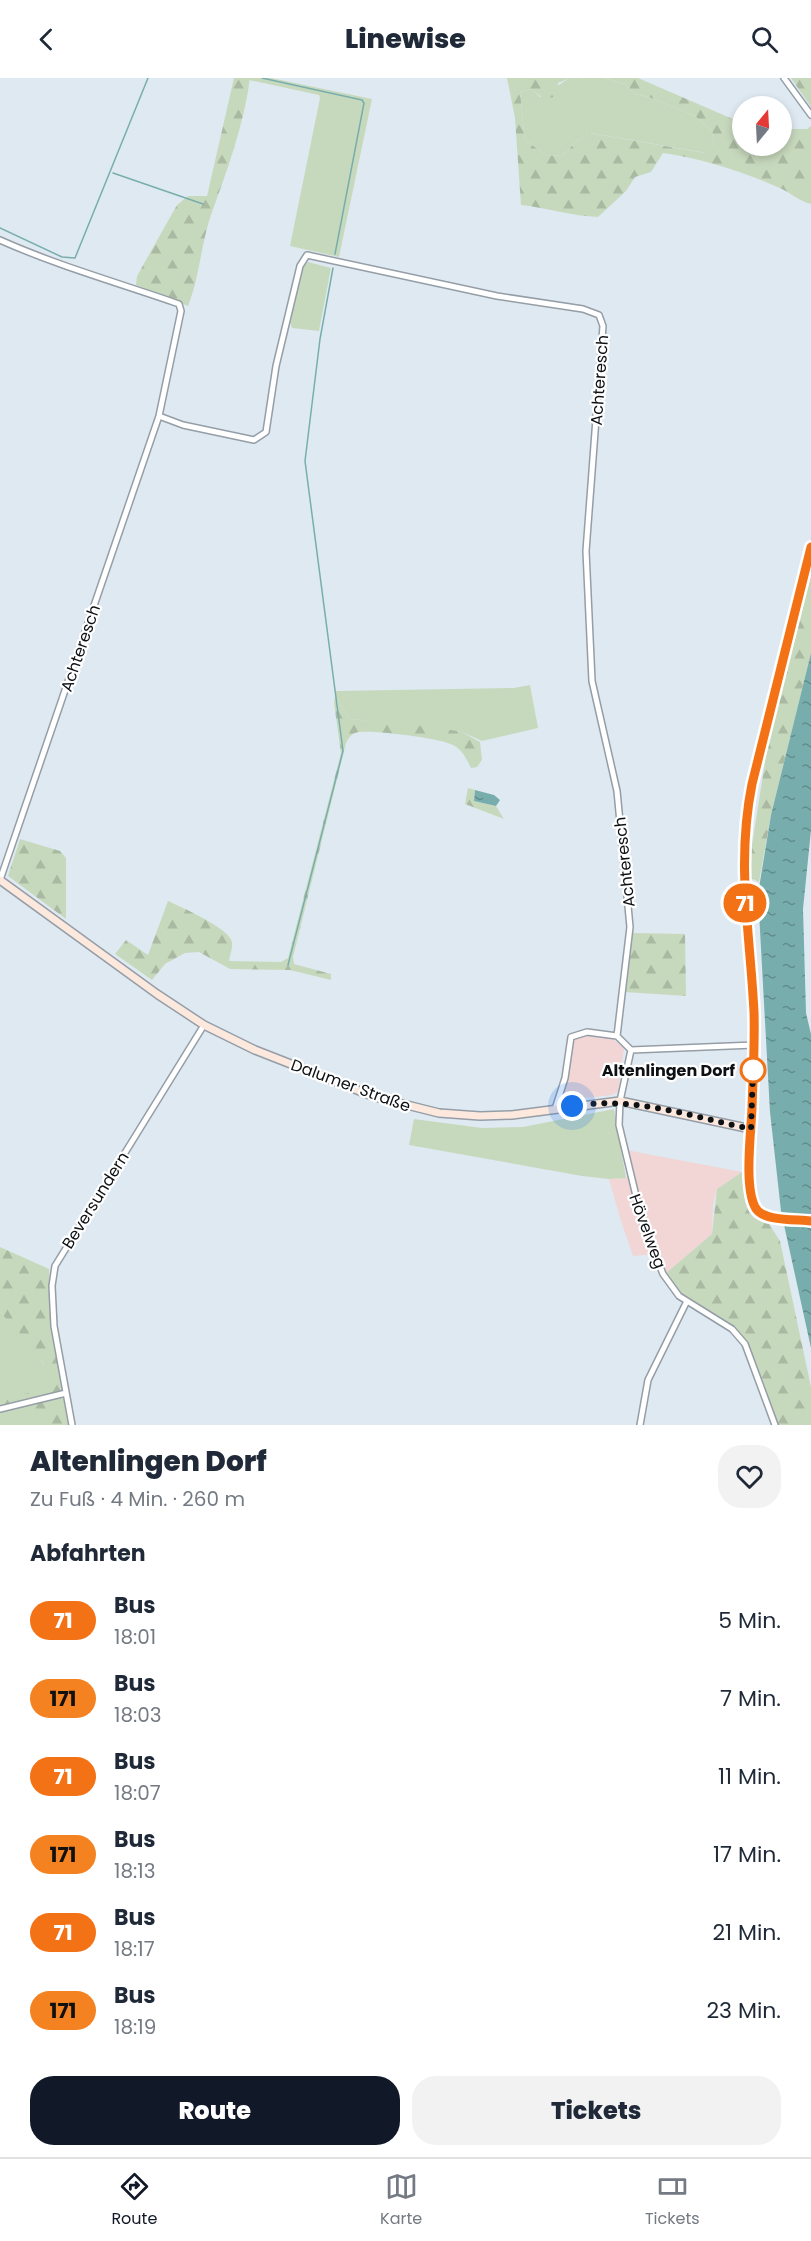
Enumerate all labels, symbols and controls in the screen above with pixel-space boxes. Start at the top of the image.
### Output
text: Linewise [345,20,466,57]
icon: back [30,23,63,56]
icon: search [748,23,781,56]
north arrow [732,96,792,156]
map controls [732,96,792,156]
street label: Achteresch [585,334,614,426]
street label: Achteresch [55,602,106,695]
street label: Achteresch [608,816,641,908]
line badge: 71 [718,884,772,922]
text: 71 [735,889,755,918]
street label: Dalumer Straße [288,1053,414,1118]
marker: Altenlingen Dorf [740,1057,766,1083]
place label: Altenlingen Dorf [602,1059,735,1082]
your location [557,1091,587,1121]
street label: Beversundern [56,1147,134,1253]
street label: Hövelweg [623,1191,672,1272]
text: Altenlingen Dorf [30,1442,267,1481]
button: heart [718,1445,781,1508]
text: Zu Fuß · 4 Min. · 260 m [30,1485,245,1513]
text: Abfahrten [30,1538,146,1569]
text: Bus [114,1590,156,1621]
text: 5 Min. [718,1605,781,1636]
text: 71 [53,1606,73,1635]
text: 18:01 [114,1623,156,1651]
text: Bus [114,1668,156,1699]
text: 7 Min. [720,1683,781,1714]
text: 171 [49,1684,77,1713]
text: 18:03 [114,1701,162,1729]
text: Bus [114,1746,156,1777]
text: 11 Min. [718,1761,781,1792]
text: 71 [53,1762,73,1791]
text: 18:07 [114,1779,161,1807]
text: Bus [114,1824,156,1855]
text: 17 Min. [713,1839,781,1870]
text: 171 [49,1840,77,1869]
text: 18:13 [114,1857,155,1885]
text: Bus [114,1902,156,1933]
text: 21 Min. [712,1917,781,1948]
text: 71 [53,1918,73,1947]
text: 18:17 [114,1935,155,1963]
text: Bus [114,1980,156,2011]
text: 23 Min. [706,1995,781,2026]
text: 171 [49,1996,77,2025]
text: 18:19 [114,2013,156,2041]
button: Route [30,2076,400,2145]
button: Tickets [412,2076,781,2145]
tab: Route [111,2170,157,2231]
tab: Karte [380,2170,422,2231]
tab: Tickets [645,2170,700,2231]

